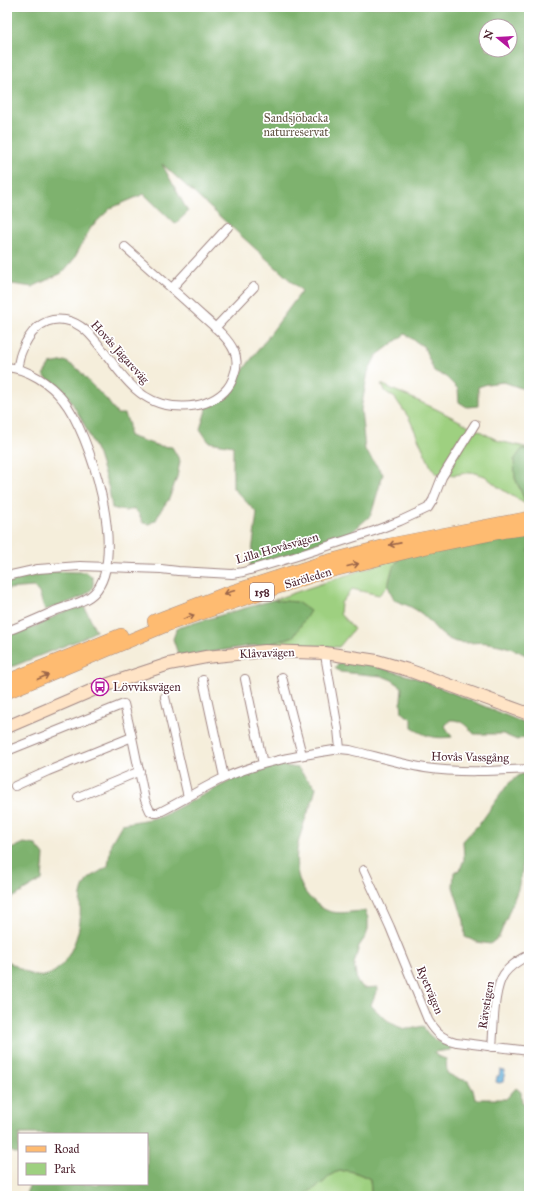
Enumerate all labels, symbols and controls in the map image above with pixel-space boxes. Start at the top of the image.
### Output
north arrow [478,18,518,58]
text: N [481,28,497,42]
park label: Sandsjöbacka naturreservat [263,111,329,139]
street label: Hovås Jägareväg [87,318,152,387]
street label: Lilla Hovåsvägen [234,529,321,567]
one-way arrow [389,541,402,549]
one-way arrow [346,561,359,568]
street label: Säröleden [283,564,334,592]
road number: 158 [250,583,274,601]
one-way arrow [224,589,236,597]
one-way arrow [183,613,195,621]
street label: Klåvavägen [239,645,295,662]
one-way arrow [37,673,49,681]
bus stop icon: Lövviksvägen [90,677,110,697]
place label: Lövviksvägen [113,680,181,695]
street label: Hovås Vassgång [431,749,510,766]
street label: Ryetvägen [413,964,447,1017]
street label: Rävstigen [475,980,498,1030]
legend [18,1133,148,1185]
text: Road [54,1142,80,1156]
text: Park [54,1162,76,1176]

